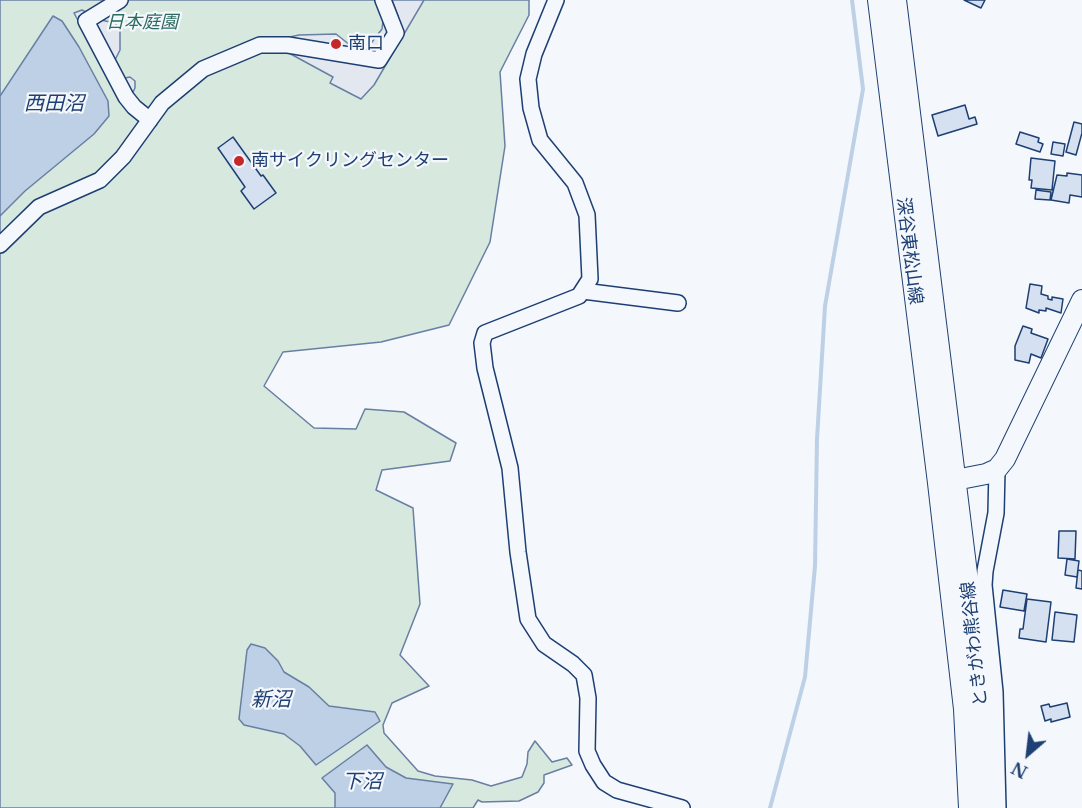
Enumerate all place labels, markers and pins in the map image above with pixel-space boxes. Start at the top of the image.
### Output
place label: 南口 [348,33,384,55]
marker: 南口 [329,37,343,51]
place label: 南サイクリングセンター [251,150,449,172]
marker: 南サイクリングセンター [232,154,246,168]

